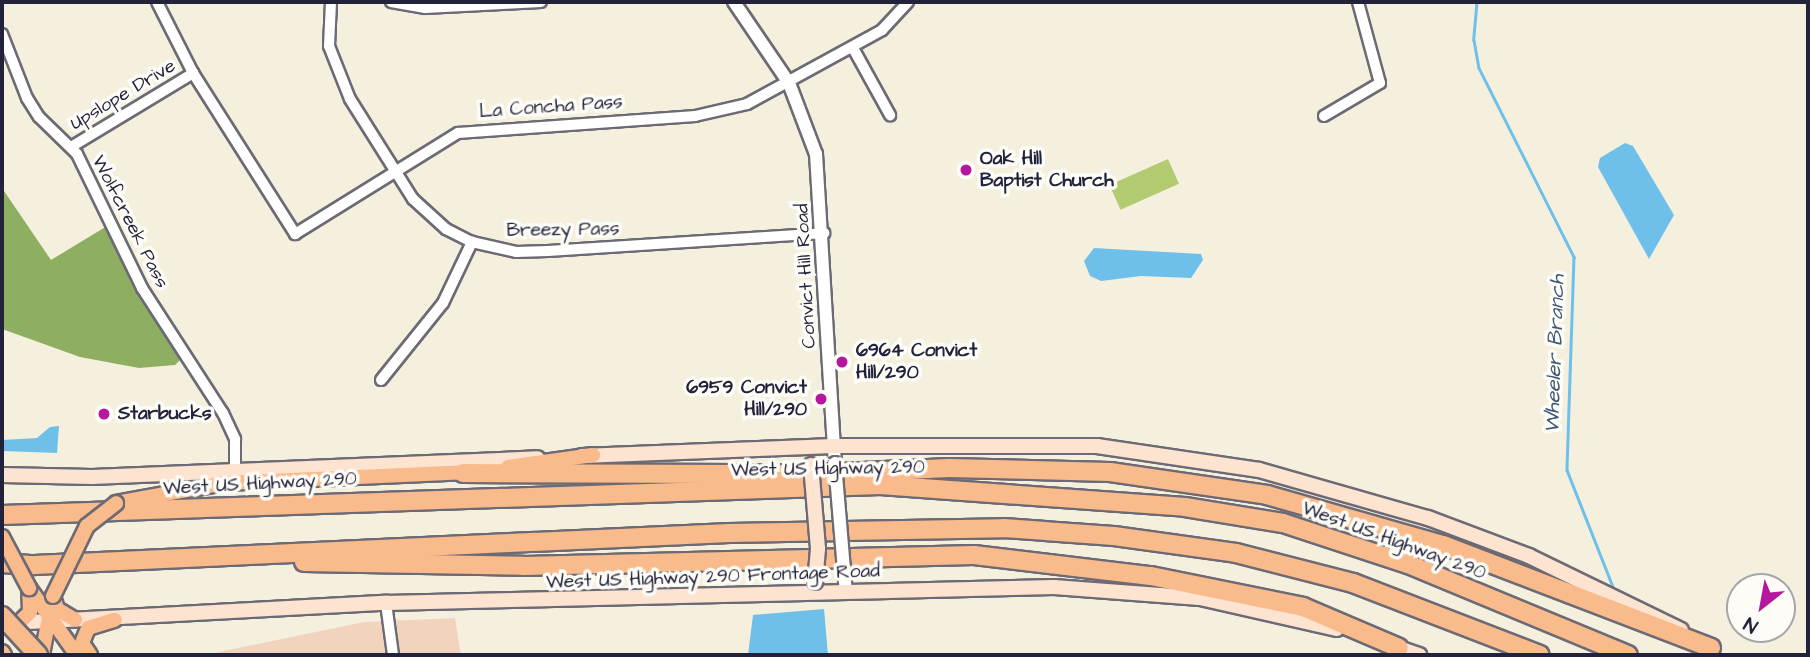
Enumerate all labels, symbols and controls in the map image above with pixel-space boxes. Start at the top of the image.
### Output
street label: Upslope Drive [66,55,180,135]
street label: La Concha Pass [479,91,623,123]
place label: Oak Hill Baptist Church [980,148,1114,192]
street label: Wolfcreek Pass [87,152,173,292]
marker: Oak Hill Baptist Church [958,162,974,178]
street label: Convict Hill Road [791,203,821,349]
street label: Breezy Pass [506,218,620,242]
water label: Wheeler Branch [1540,274,1570,434]
place label: 6964 Convict Hill/290 [856,340,977,384]
marker: 6964 Convict Hill/290 [834,354,850,370]
place label: 6959 Convict Hill/290 [686,377,807,421]
marker: 6959 Convict Hill/290 [813,391,829,407]
place label: Starbucks [118,403,212,425]
marker: Starbucks [96,406,112,422]
street label: West US Highway 290 [731,456,925,482]
street label: West US Highway 290 [163,468,357,500]
street label: West US Highway 290 [1299,497,1489,585]
street label: West US Highway 290 Frontage Road [546,560,880,594]
north arrow [1726,573,1796,643]
text: N [1739,610,1763,639]

